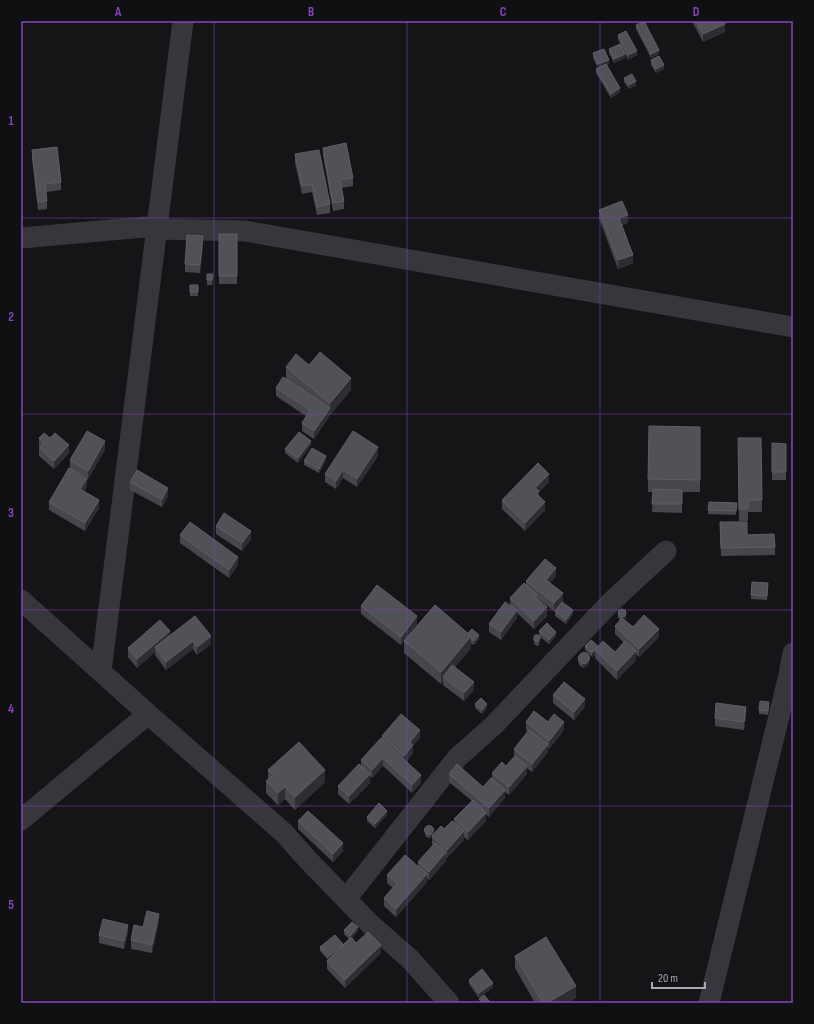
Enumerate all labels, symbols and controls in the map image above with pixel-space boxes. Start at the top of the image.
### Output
text: A [114,4,122,20]
text: B [308,4,314,20]
text: C [500,4,507,20]
text: D [693,4,700,20]
text: 1 [8,113,14,129]
text: 2 [8,309,14,325]
text: 3 [8,505,14,521]
text: 4 [8,701,14,717]
text: 5 [8,897,14,913]
scale bar [652,964,705,990]
text: 20 m [658,971,678,986]

